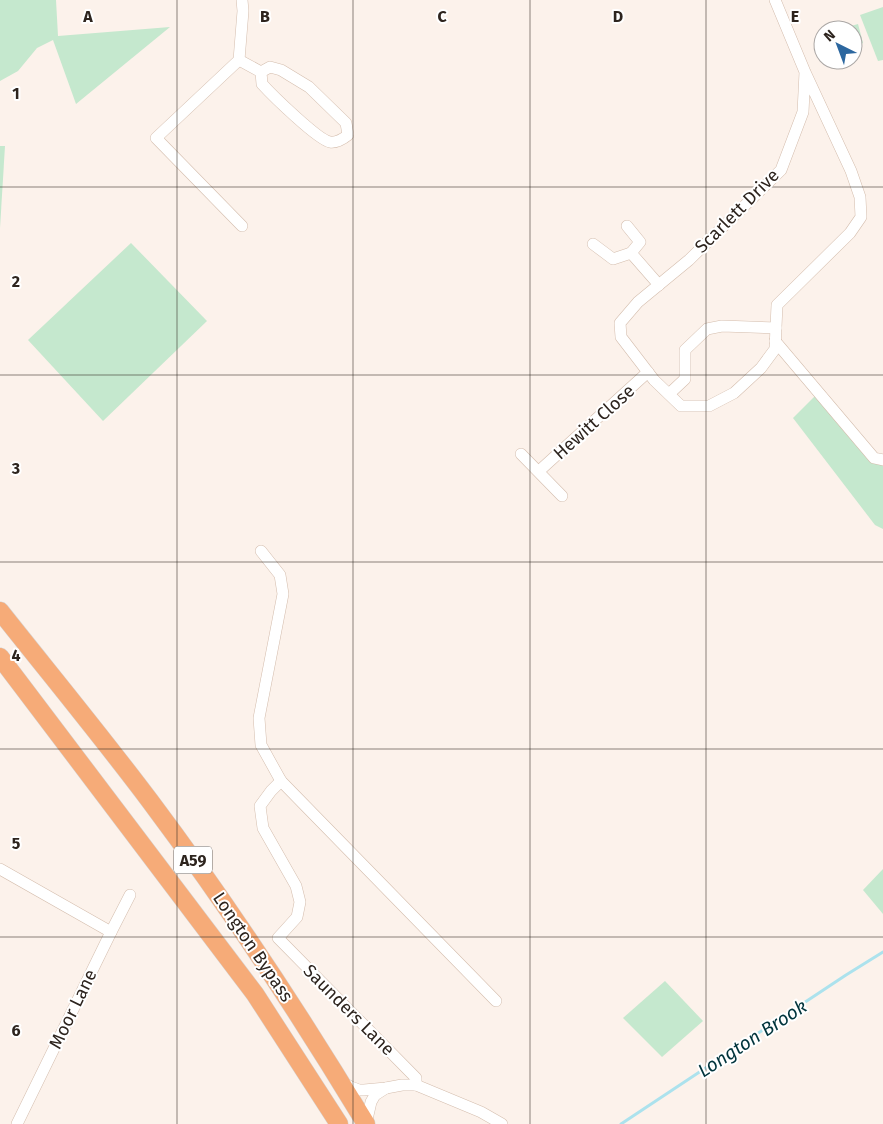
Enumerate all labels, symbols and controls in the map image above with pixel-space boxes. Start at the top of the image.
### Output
text: A [82,7,93,26]
text: B [260,7,270,26]
text: C [437,7,447,26]
text: D [613,7,623,26]
text: E [791,7,799,26]
north arrow [813,20,863,70]
text: N [820,26,839,45]
text: 1 [12,84,20,103]
street label: Scarlett Drive [690,164,784,258]
text: 2 [12,272,20,291]
street label: Hewitt Close [549,380,639,464]
text: 3 [11,459,20,478]
text: 4 [11,646,21,665]
text: 5 [12,834,21,853]
road number: A59 [174,846,212,874]
street label: Longton Bypass [208,888,298,1006]
street label: Saunders Lane [299,960,399,1060]
street label: Moor Lane [44,966,102,1052]
water label: Longton Brook [693,995,811,1082]
text: 6 [11,1021,21,1040]

